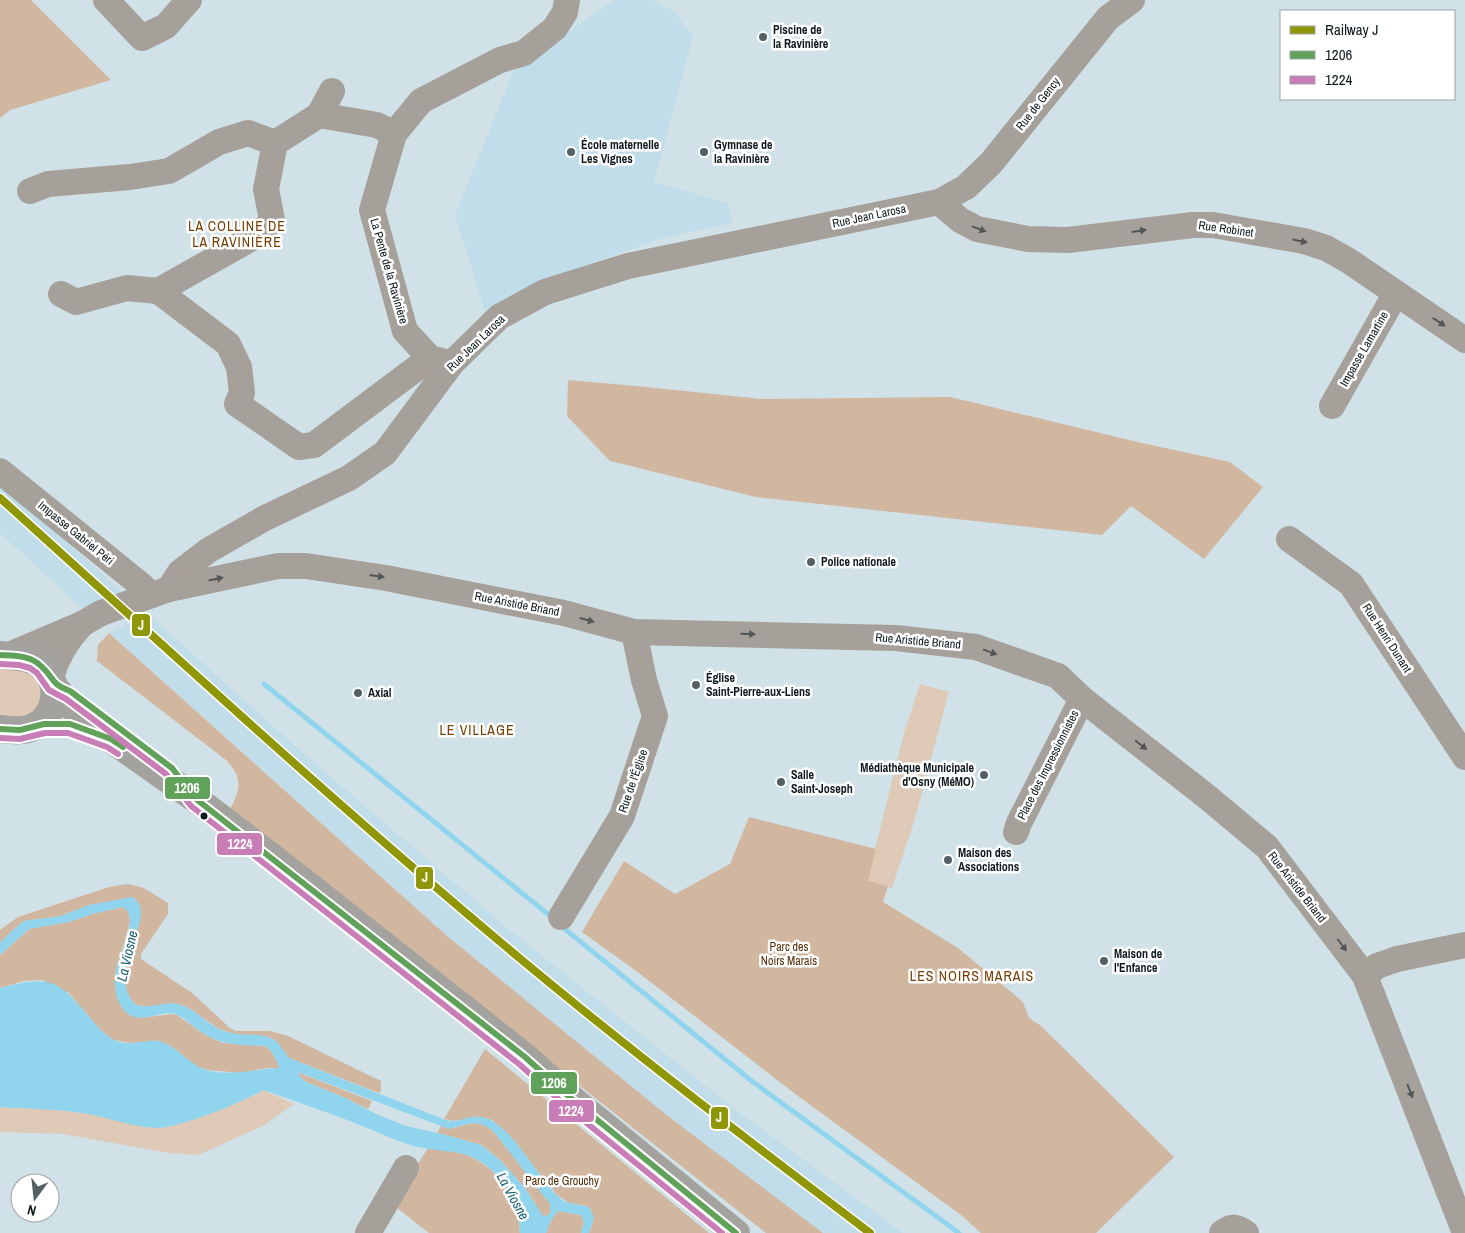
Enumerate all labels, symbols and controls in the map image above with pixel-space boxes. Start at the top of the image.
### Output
legend [1280,10,1455,100]
text: Railway J [1325,19,1378,40]
place label: Piscine de la Ravinière [773,22,829,52]
marker: Piscine de la Ravinière [757,31,769,43]
text: 1206 [1325,44,1353,65]
text: 1224 [1325,69,1353,90]
street label: Rue de Gency [1012,74,1064,134]
place label: École maternelle Les Vignes [581,137,660,167]
place label: Gymnase de la Ravinière [714,137,773,167]
marker: École maternelle Les Vignes [565,146,577,158]
marker: Gymnase de la Ravinière [698,146,710,158]
street label: Rue Jean Larosa [831,200,908,232]
street label: La Pente de la Ravinière [366,216,412,326]
district label: LA COLLINE DE LA RAVINIÈRE [188,217,286,251]
street label: Rue Robinet [1198,217,1255,241]
one-way arrow [971,226,986,233]
one-way arrow [1131,227,1147,235]
one-way arrow [1292,237,1307,245]
street label: Impasse Lamartine [1336,309,1392,389]
street label: Rue Jean Larosa [443,311,509,375]
one-way arrow [1432,317,1446,327]
street label: Impasse Gabriel Péri [35,498,117,568]
place label: Police nationale [821,554,896,570]
marker: Police nationale [805,556,817,568]
one-way arrow [369,572,385,580]
one-way arrow [209,575,224,583]
street label: Rue Aristide Briand [473,588,561,620]
street label: Rue Henri Dunant [1359,600,1415,676]
line badge: J [131,613,151,637]
text: J [138,616,144,634]
one-way arrow [580,616,595,624]
street label: Rue Aristide Briand [875,629,961,653]
one-way arrow [740,630,756,638]
one-way arrow [983,648,998,656]
place label: Église Saint-Pierre-aux-Liens [706,670,811,700]
marker: Église Saint-Pierre-aux-Liens [690,679,702,691]
place label: Axial [368,685,392,701]
marker: Axial [352,687,364,699]
street label: Place des Impressionnistes [1013,707,1083,822]
district label: LE VILLAGE [439,721,515,739]
one-way arrow [1134,740,1147,751]
street label: Rue de l'Église [615,747,651,815]
place label: Médiathèque Municipale d'Osny (MéMO) [860,760,975,790]
place label: Salle Saint-Joseph [791,767,853,797]
marker: Médiathèque Municipale d'Osny (MéMO) [978,769,990,781]
line badge: 1206 [164,776,211,800]
marker: Salle Saint-Joseph [775,776,787,788]
text: 1206 [174,779,200,797]
unlabelled marker [199,811,209,821]
line badge: 1224 [216,832,263,856]
text: 1224 [227,835,253,853]
place label: Maison des Associations [958,845,1020,875]
street label: Rue Aristide Briand [1264,848,1330,926]
marker: Maison des Associations [942,854,954,866]
line badge: J [415,866,434,890]
text: J [422,868,428,886]
water label: La Viosne [112,929,142,983]
one-way arrow [1337,938,1347,952]
park label: Parc des Noirs Marais [761,939,817,969]
place label: Maison de l'Enfance [1114,946,1163,976]
marker: Maison de l'Enfance [1098,955,1110,967]
district label: LES NOIRS MARAIS [910,967,1034,985]
line badge: 1206 [530,1071,578,1095]
text: 1206 [541,1074,567,1092]
one-way arrow [1407,1084,1415,1098]
line badge: 1224 [548,1099,595,1123]
text: 1224 [558,1102,584,1120]
line badge: J [710,1106,729,1130]
text: J [716,1108,722,1126]
water label: La Viosne [493,1169,533,1223]
north arrow [10,1173,60,1223]
park label: Parc de Grouchy [525,1173,599,1189]
text: N [25,1201,38,1220]

